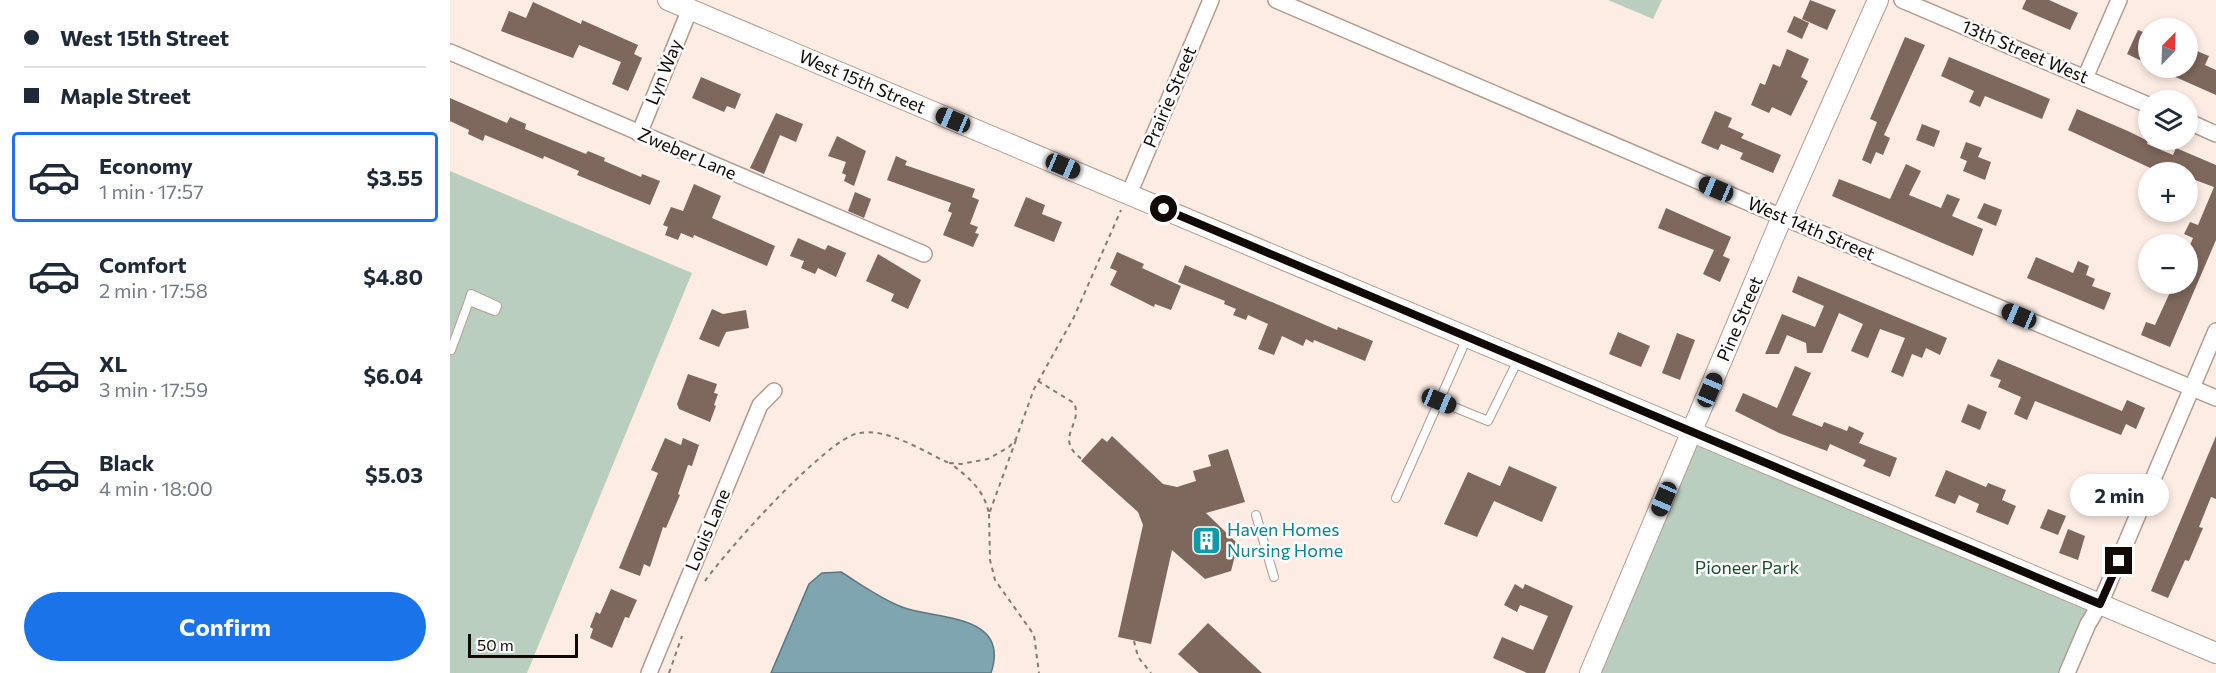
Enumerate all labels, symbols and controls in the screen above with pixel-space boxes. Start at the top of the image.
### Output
street label: 13th Street West [1959,14,2092,88]
north arrow [2138,18,2198,78]
map controls [2138,18,2198,294]
text: West 15th Street [60,24,229,51]
street label: Lyn Way [640,36,686,108]
street label: Prairie Street [1138,43,1200,151]
street label: West 15th Street [796,44,929,118]
text: Maple Street [60,82,191,109]
button: layers [2138,90,2198,150]
car [933,105,973,135]
street label: Zweber Lane [635,122,740,184]
icon: car [27,150,81,204]
car [1043,151,1083,181]
text: Economy [99,152,193,179]
button: + [2138,162,2198,222]
text: $3.55 [366,164,423,191]
car [1696,174,1736,204]
text: 1 min · 17:57 [99,179,204,203]
street label: West 14th Street [1744,191,1878,265]
route start [1150,195,1177,222]
button: − [2138,234,2198,294]
icon: car [27,249,81,303]
text: Comfort [99,251,187,278]
text: $4.80 [363,263,423,290]
street label: Pine Street [1711,273,1767,364]
text: 2 min · 17:58 [99,278,208,302]
car [1999,301,2039,331]
icon: car [27,348,81,402]
text: XL [99,350,127,377]
text: $6.04 [363,362,423,389]
car [1695,370,1725,410]
text: 3 min · 17:59 [99,377,208,401]
car [1419,386,1459,416]
icon: car [27,447,81,501]
text: Black [99,449,154,476]
text: $5.03 [365,461,423,488]
callout: 2 min [2070,474,2168,516]
text: 4 min · 18:00 [99,476,213,500]
car [1649,479,1679,519]
text: 2 min [2095,483,2144,507]
street label: Louis Lane [680,485,734,574]
place label: Haven Homes Nursing Home [1227,518,1343,561]
building icon: Haven Homes Nursing Home [1190,524,1222,556]
route end [2105,547,2132,574]
park label: Pioneer Park [1695,556,1799,578]
button: Confirm [24,592,426,661]
scale bar [468,631,578,658]
text: 50 m [477,635,514,654]

